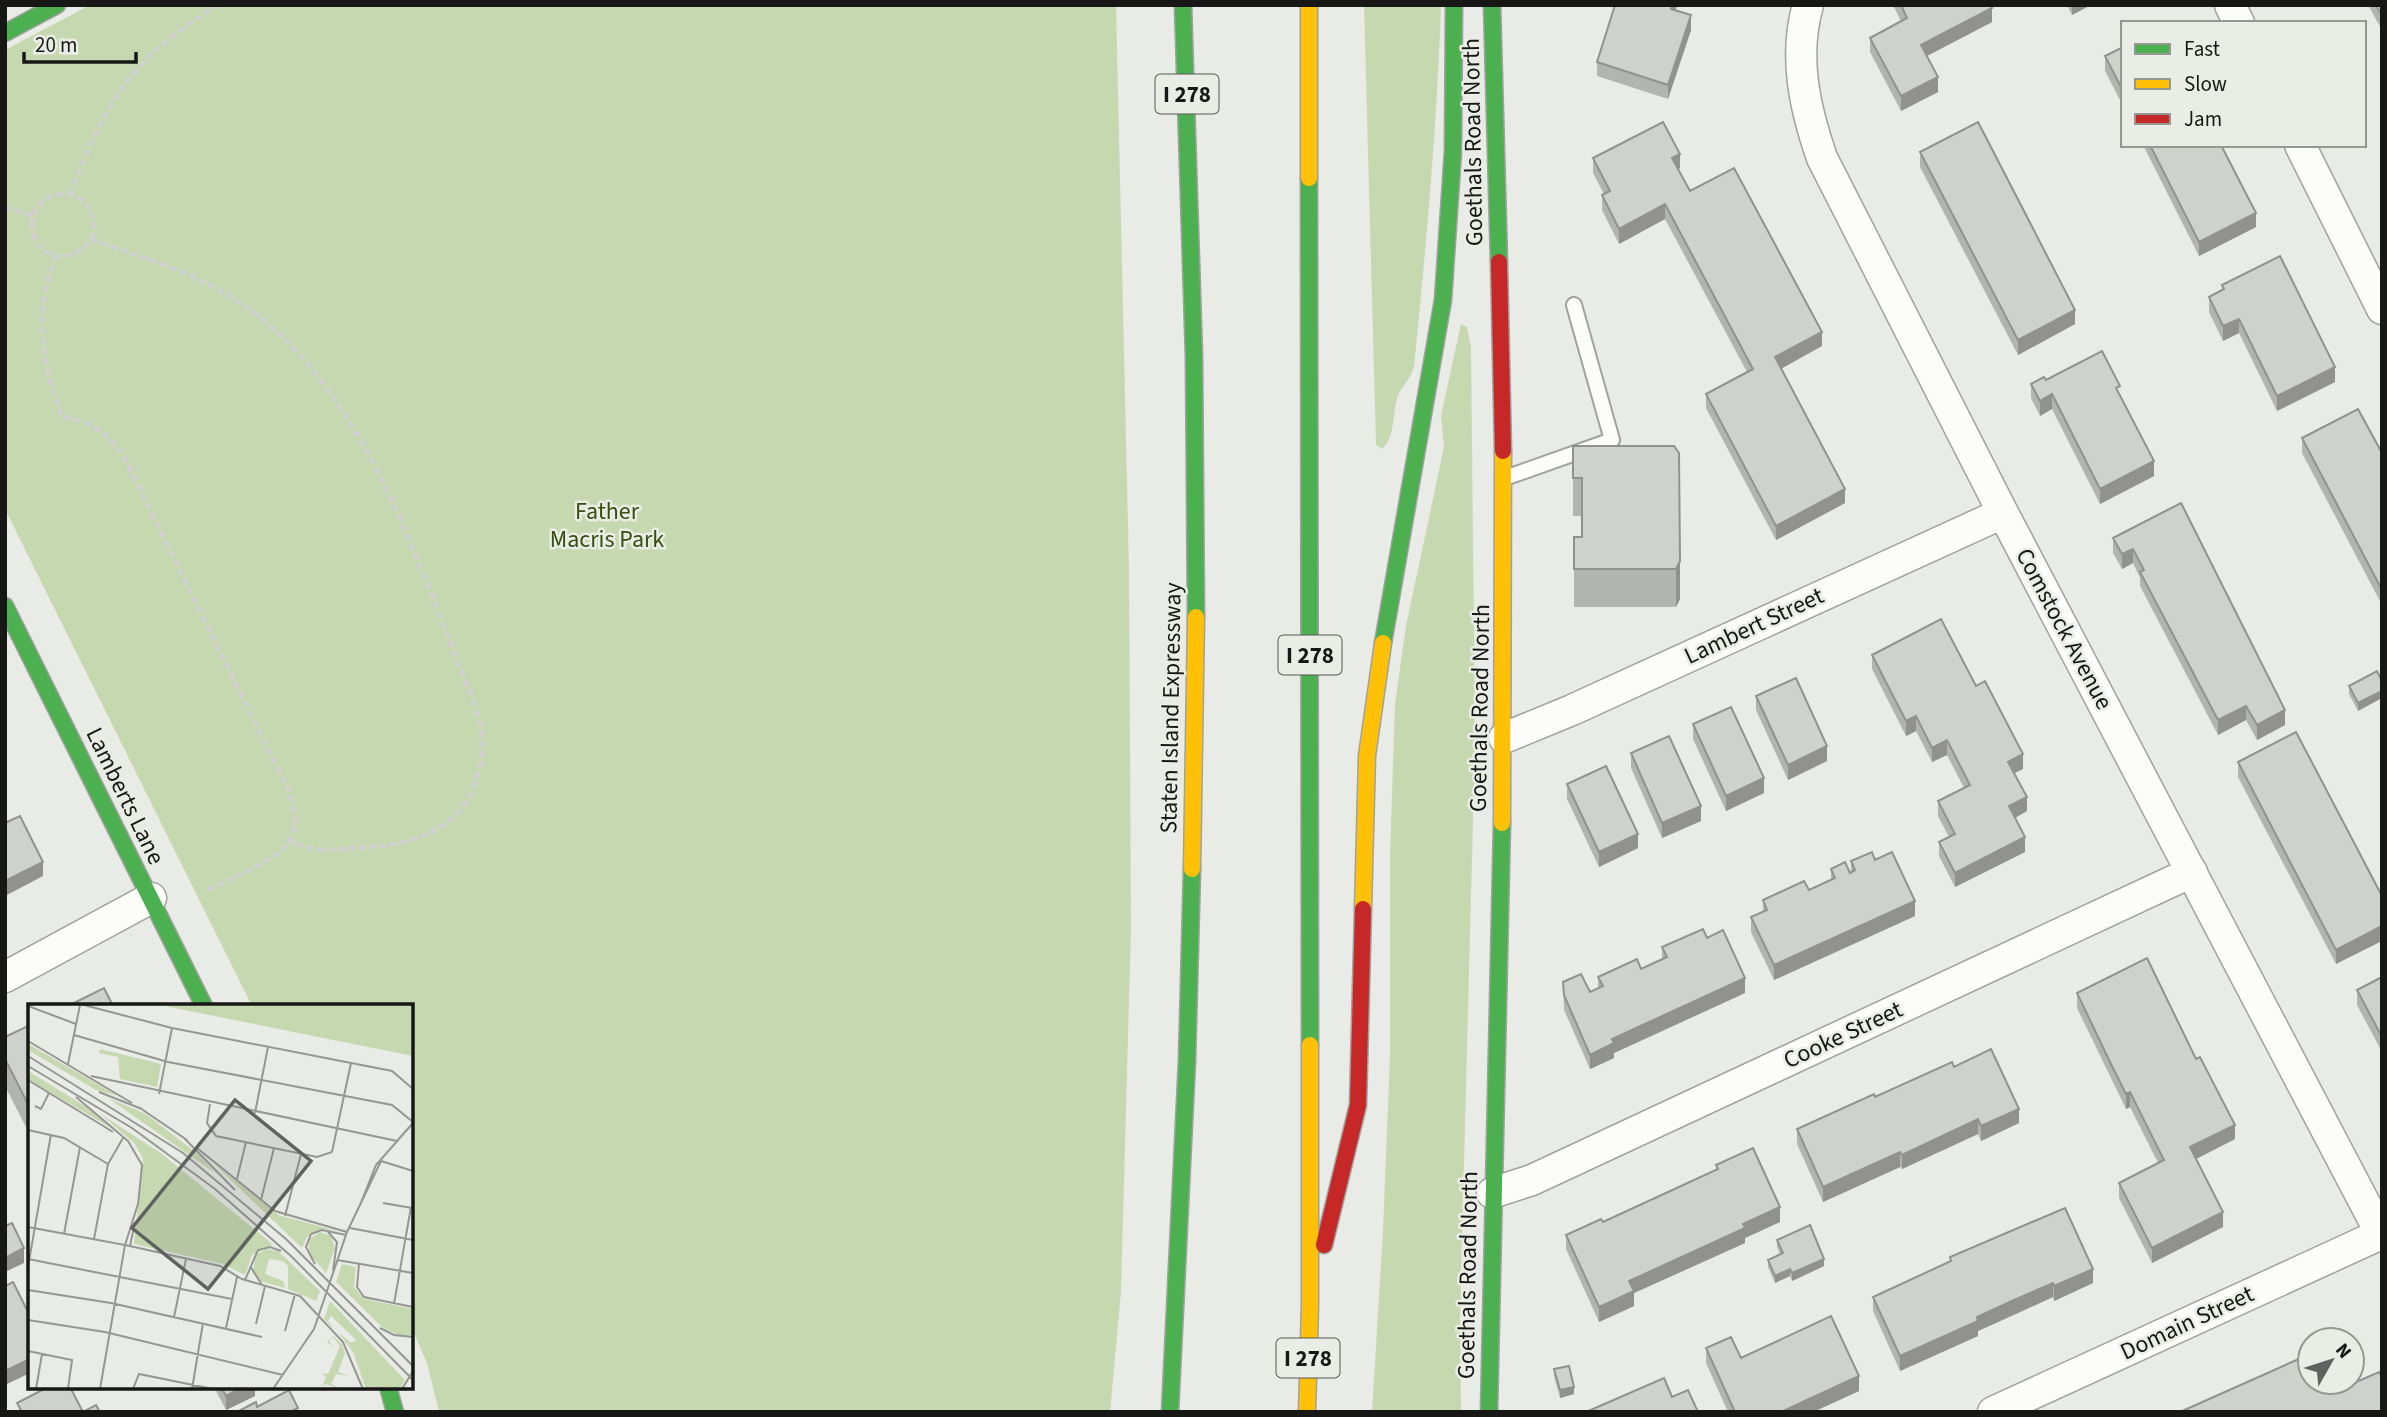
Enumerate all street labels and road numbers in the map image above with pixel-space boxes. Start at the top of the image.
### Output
street label: Goethals Road North [1454,38,1492,246]
road number: I 278 [1156,74,1218,114]
street label: Comstock Avenue [2007,542,2121,716]
street label: Lambert Street [1679,578,1829,674]
street label: Staten Island Expressway [1151,582,1191,834]
street label: Goethals Road North [1461,604,1499,812]
road number: I 278 [1278,636,1342,674]
street label: Lamberts Lane [77,722,173,870]
street label: Cooke Street [1778,992,1908,1078]
street label: Goethals Road North [1449,1171,1487,1379]
street label: Domain Street [2114,1277,2260,1369]
road number: I 278 [1276,1338,1340,1378]

